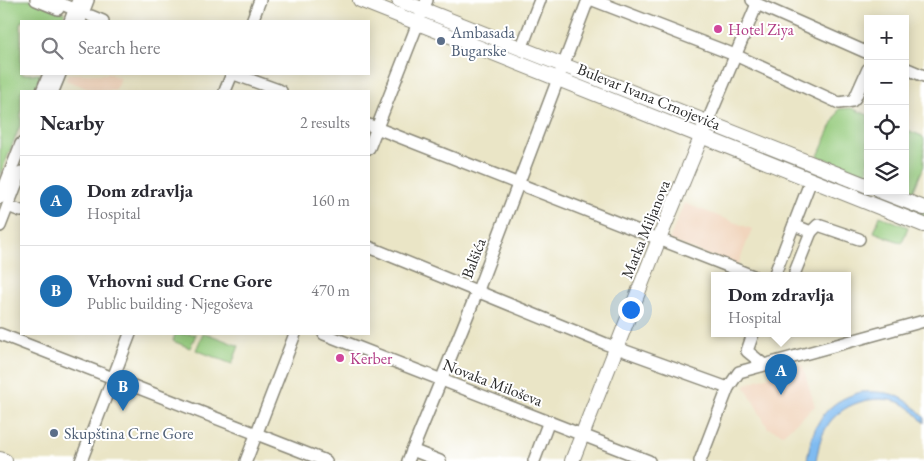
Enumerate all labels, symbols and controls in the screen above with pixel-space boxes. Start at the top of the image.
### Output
map controls [864,15,909,195]
button: + [864,15,909,60]
place label: Hotel Ziya [728,19,795,40]
search box [20,20,370,75]
place label: Ambasada Bugarske [450,22,515,61]
marker: Hotel Ziya [712,23,724,35]
icon: search [38,34,66,62]
text: Search here [78,35,160,60]
marker: Ambasada Bugarske [435,35,447,47]
street label: Bulevar Ivana Crnojevića [574,58,724,135]
button: − [864,60,909,105]
button: locate [864,105,909,150]
text: Nearby [40,109,104,136]
text: 2 results [300,112,350,133]
button: layers [864,150,909,195]
street label: Marka Miljanova [616,176,675,282]
text: Dom zdravlja [87,178,193,203]
text: A [50,190,62,211]
text: 160 m [311,190,350,211]
text: Hospital [87,203,141,224]
street label: Balšića [456,235,491,281]
text: Vrhovni sud Crne Gore [87,268,272,293]
popup [711,272,851,337]
text: B [51,280,61,301]
text: 470 m [311,280,350,301]
text: Dom zdravlja [728,282,834,307]
text: Public building · Njegoševa [87,293,253,314]
your location [618,297,644,323]
text: Hospital [728,307,781,328]
place label: Kerber [350,348,393,369]
marker: Kerber [334,352,346,364]
street label: Novaka Miloševa [440,354,546,411]
pin: A [765,354,797,395]
pin: B [107,370,139,411]
place label: Skupština Crne Gore [64,423,194,444]
marker: Skupština Crne Gore [48,427,60,439]

